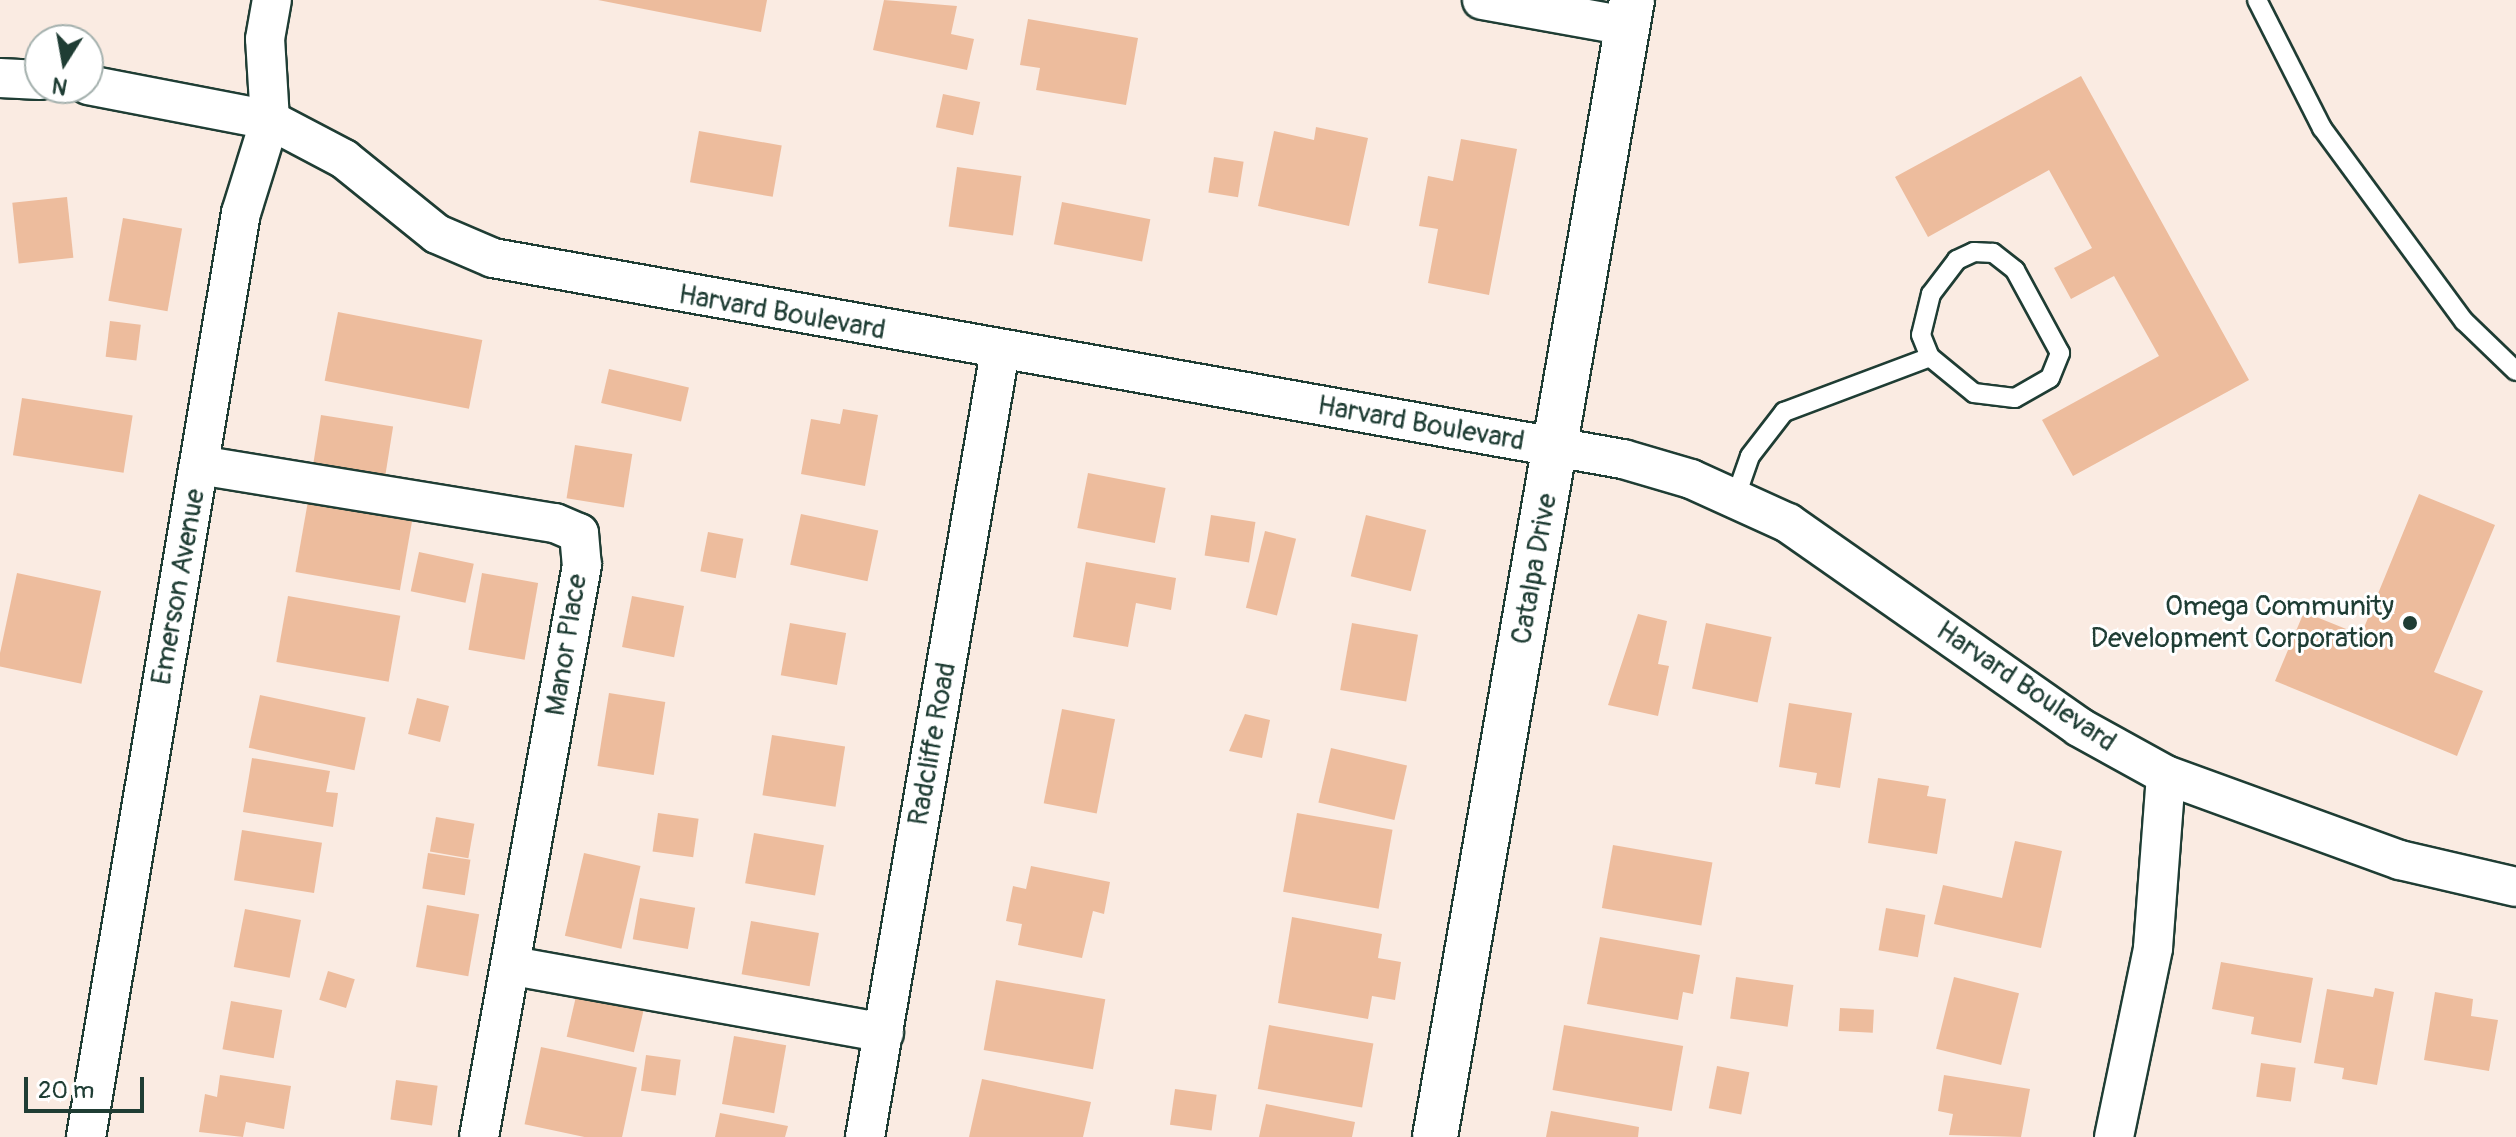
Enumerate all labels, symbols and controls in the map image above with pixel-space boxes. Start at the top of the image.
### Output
north arrow [24,24,104,104]
text: N [50,70,70,101]
street label: Harvard Boulevard [676,278,888,348]
street label: Harvard Boulevard [1315,389,1527,459]
street label: Emerson Avenue [145,486,213,688]
street label: Catalpa Drive [1505,491,1565,647]
street label: Manor Place [539,572,595,718]
place label: Omega Community Development Corporation [2090,590,2394,656]
street label: Harvard Boulevard [1930,614,2122,760]
marker: Omega Community Development Corporation [2401,614,2419,632]
street label: Radcliffe Road [902,660,964,828]
scale bar [28,1061,148,1111]
text: 20 m [38,1076,94,1105]

